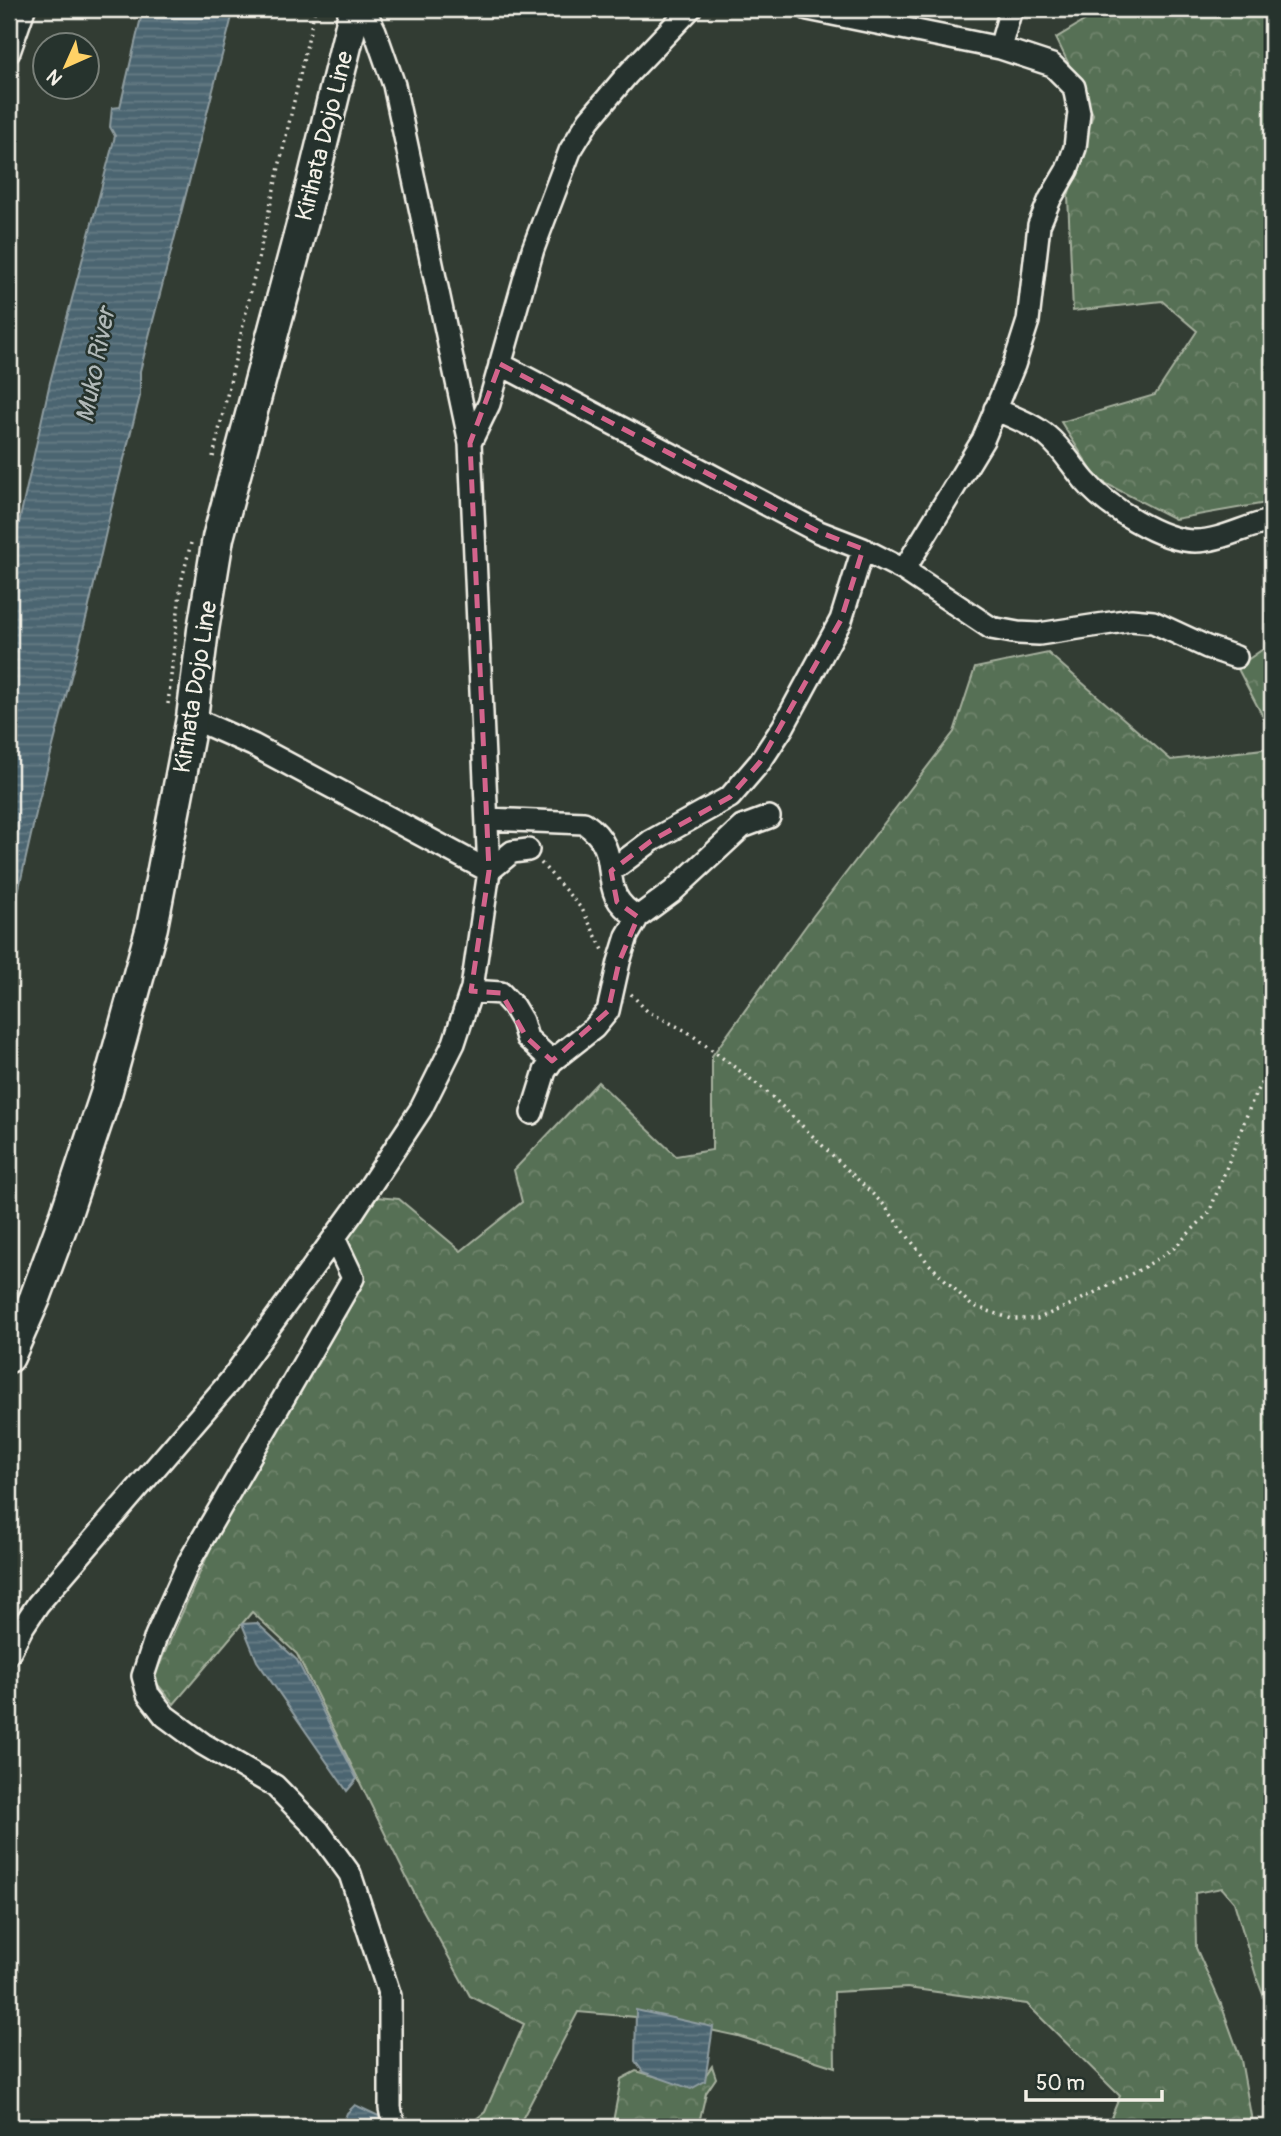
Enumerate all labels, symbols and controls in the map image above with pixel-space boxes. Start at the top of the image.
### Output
north arrow [32,32,102,102]
street label: Kirihata Dojo Line [289,48,360,224]
text: N [42,64,68,90]
water label: Muko River [69,301,124,425]
street label: Kirihata Dojo Line [168,599,223,775]
scale bar [1026,2059,1162,2103]
text: 50 m [1036,2070,1085,2097]

